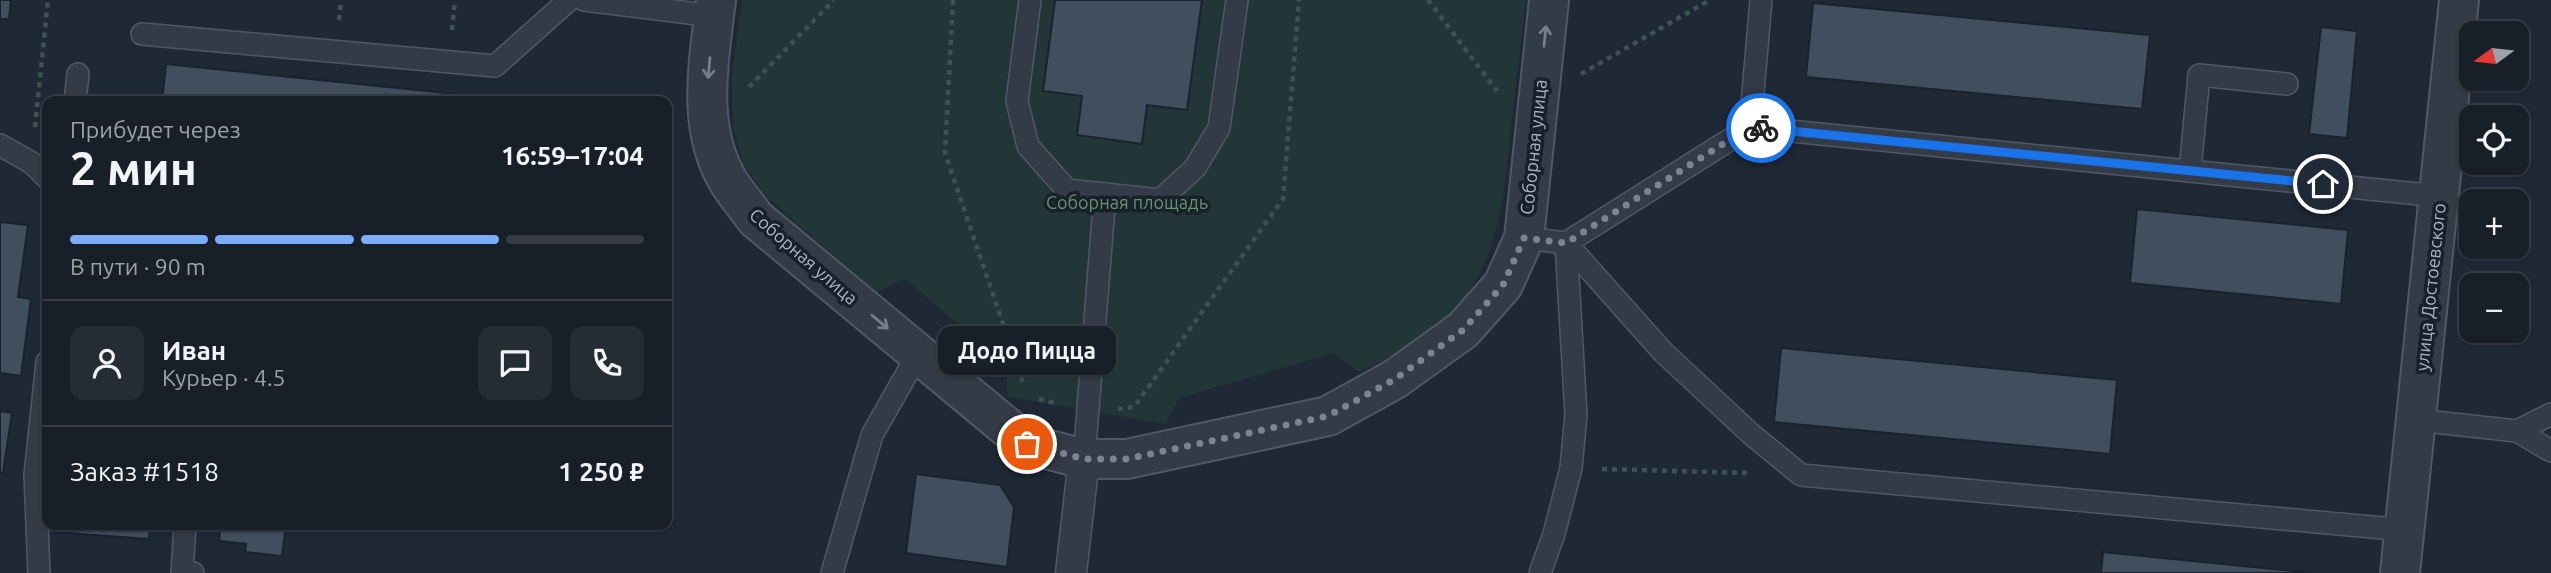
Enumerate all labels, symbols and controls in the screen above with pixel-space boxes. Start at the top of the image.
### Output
north arrow [2459,21,2529,91]
map controls [2459,21,2529,343]
one-way arrow [1539,25,1552,47]
one-way arrow [703,56,716,79]
street label: Соборная улица [1516,78,1550,216]
courier [1726,93,1796,163]
button: locate [2459,105,2529,175]
icon: bike [1742,109,1780,147]
text: Прибудет через [70,117,241,142]
text: 16:59–17:04 [501,141,644,170]
text: 2 мин [70,142,197,194]
pin [2293,154,2353,214]
icon: home [2304,165,2342,203]
button: + [2459,189,2529,259]
park label: Соборная площадь [1046,192,1208,212]
street label: улица Достоевского [2411,202,2449,372]
street label: Соборная улица [746,204,862,308]
text: В пути · 90 m [70,254,206,279]
button: − [2459,273,2529,343]
one-way arrow [871,314,889,330]
callout: Додо Пицца [938,325,1116,374]
button: person [70,326,144,400]
button: chat [478,326,552,400]
button: phone [570,326,644,400]
text: Иван [162,336,226,365]
text: Додо Пицца [958,338,1096,363]
text: Курьер · 4.5 [162,365,286,390]
pin [997,414,1057,474]
icon: bag [1008,425,1046,463]
text: Заказ #1518 [70,457,219,486]
text: 1 250 ₽ [558,457,644,486]

